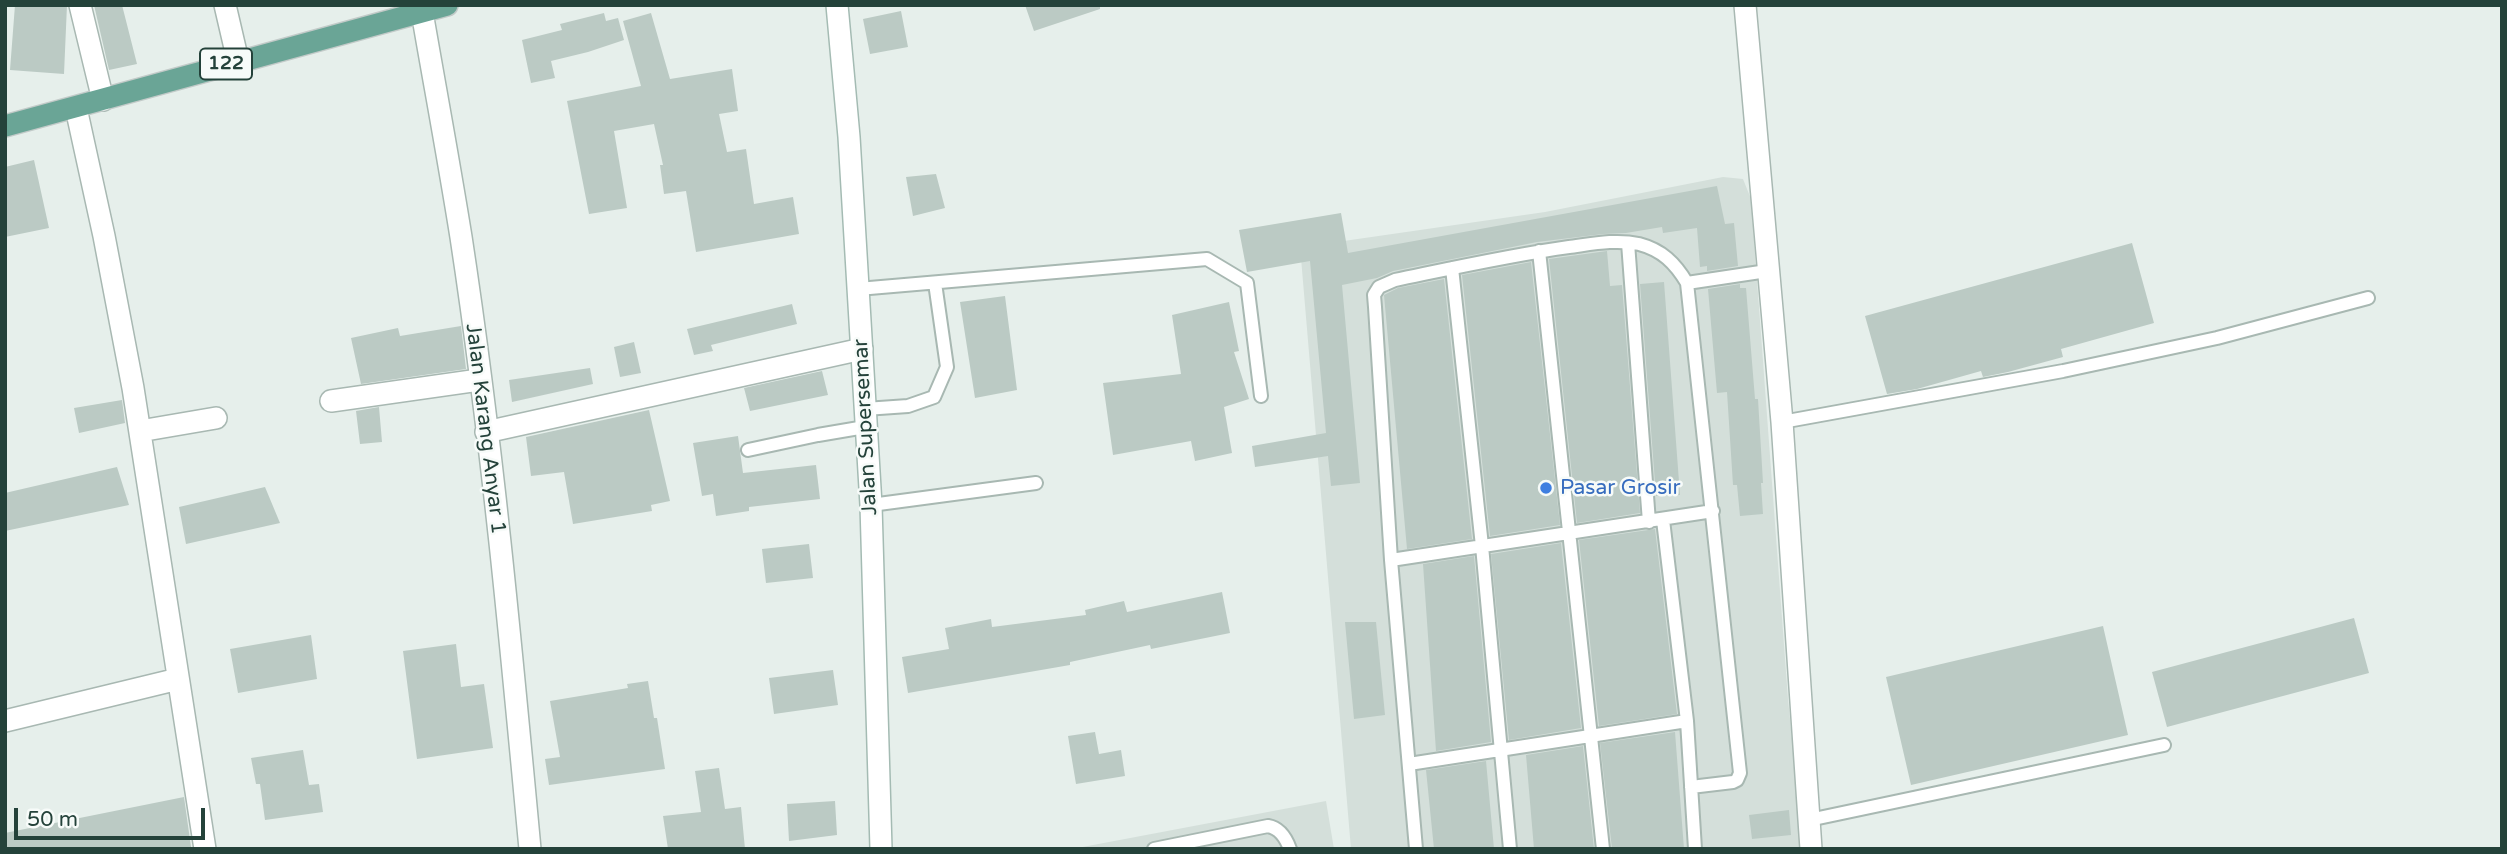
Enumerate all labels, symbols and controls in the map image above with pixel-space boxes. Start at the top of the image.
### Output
road number: 122 [200,48,252,80]
street label: Jalan Karang Anyar 1 [460,322,510,536]
street label: Jalan Supersemar [849,338,883,516]
place label: Pasar Grosir [1560,475,1680,501]
marker: Pasar Grosir [1538,480,1554,496]
scale bar [18,794,208,838]
text: 50 m [27,807,78,832]

